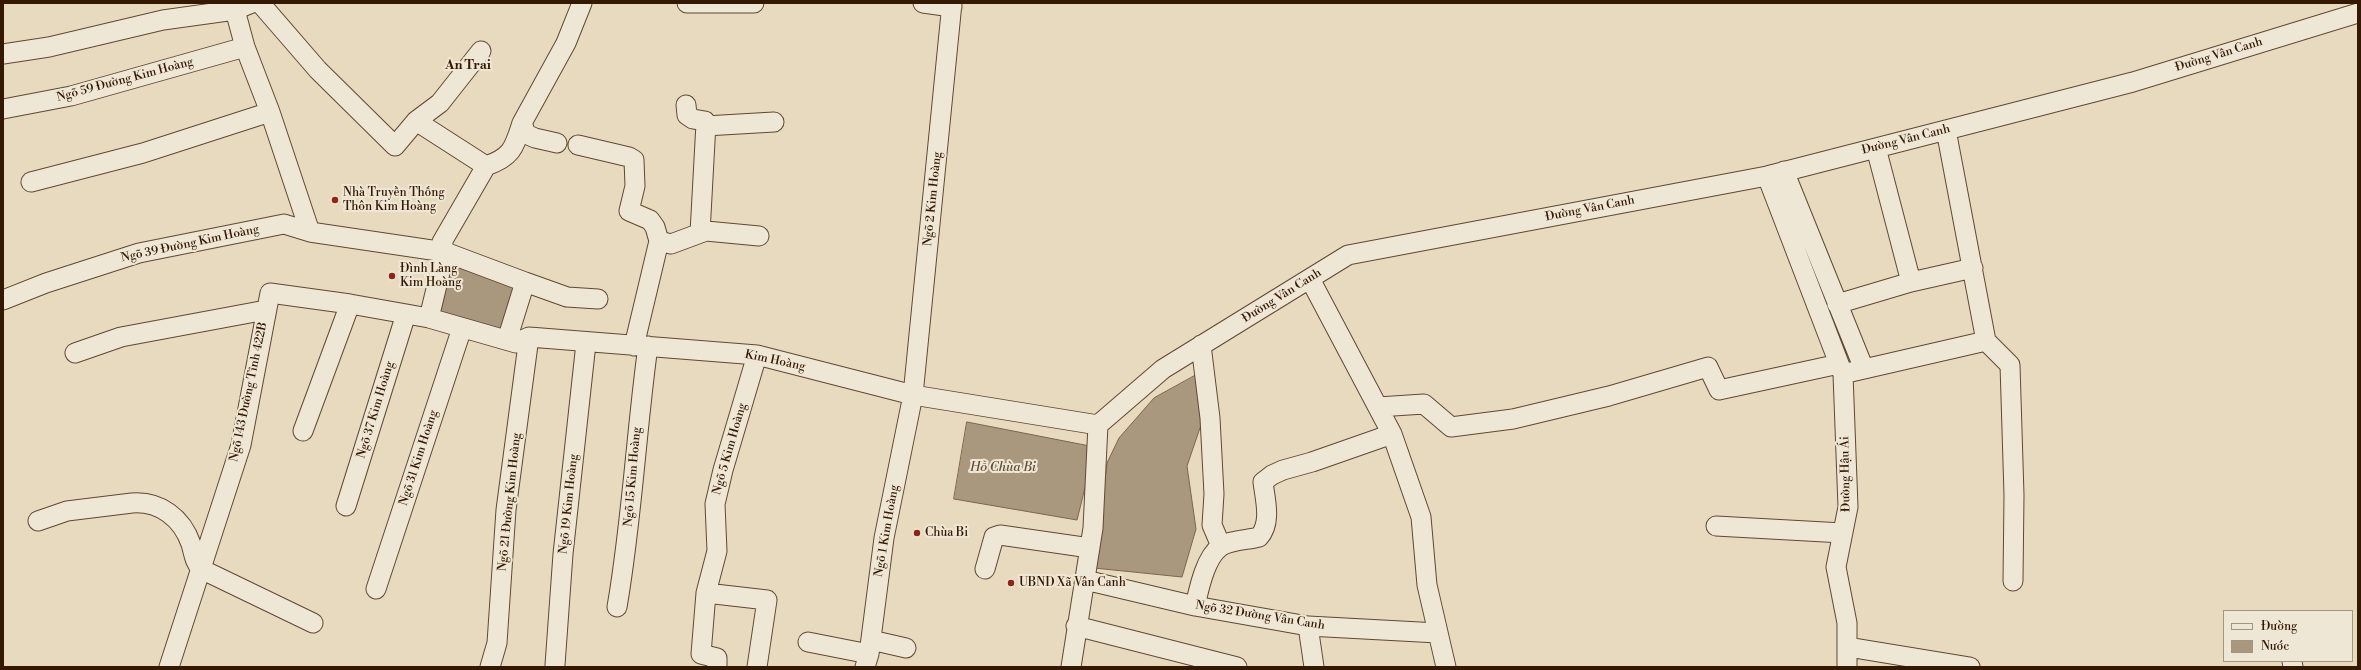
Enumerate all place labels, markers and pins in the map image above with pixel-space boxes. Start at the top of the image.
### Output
place label: Nhà Truyền Thống Thôn Kim Hoàng [343,186,445,214]
marker: Nhà Truyền Thống Thôn Kim Hoàng [330,195,340,205]
place label: Đình Làng Kim Hoàng [400,262,461,290]
marker: Đình Làng Kim Hoàng [387,271,397,281]
place label: Chùa Bi [925,526,968,540]
marker: Chùa Bi [912,528,922,538]
place label: UBND Xã Vân Canh [1019,576,1126,590]
marker: UBND Xã Vân Canh [1006,578,1016,588]

